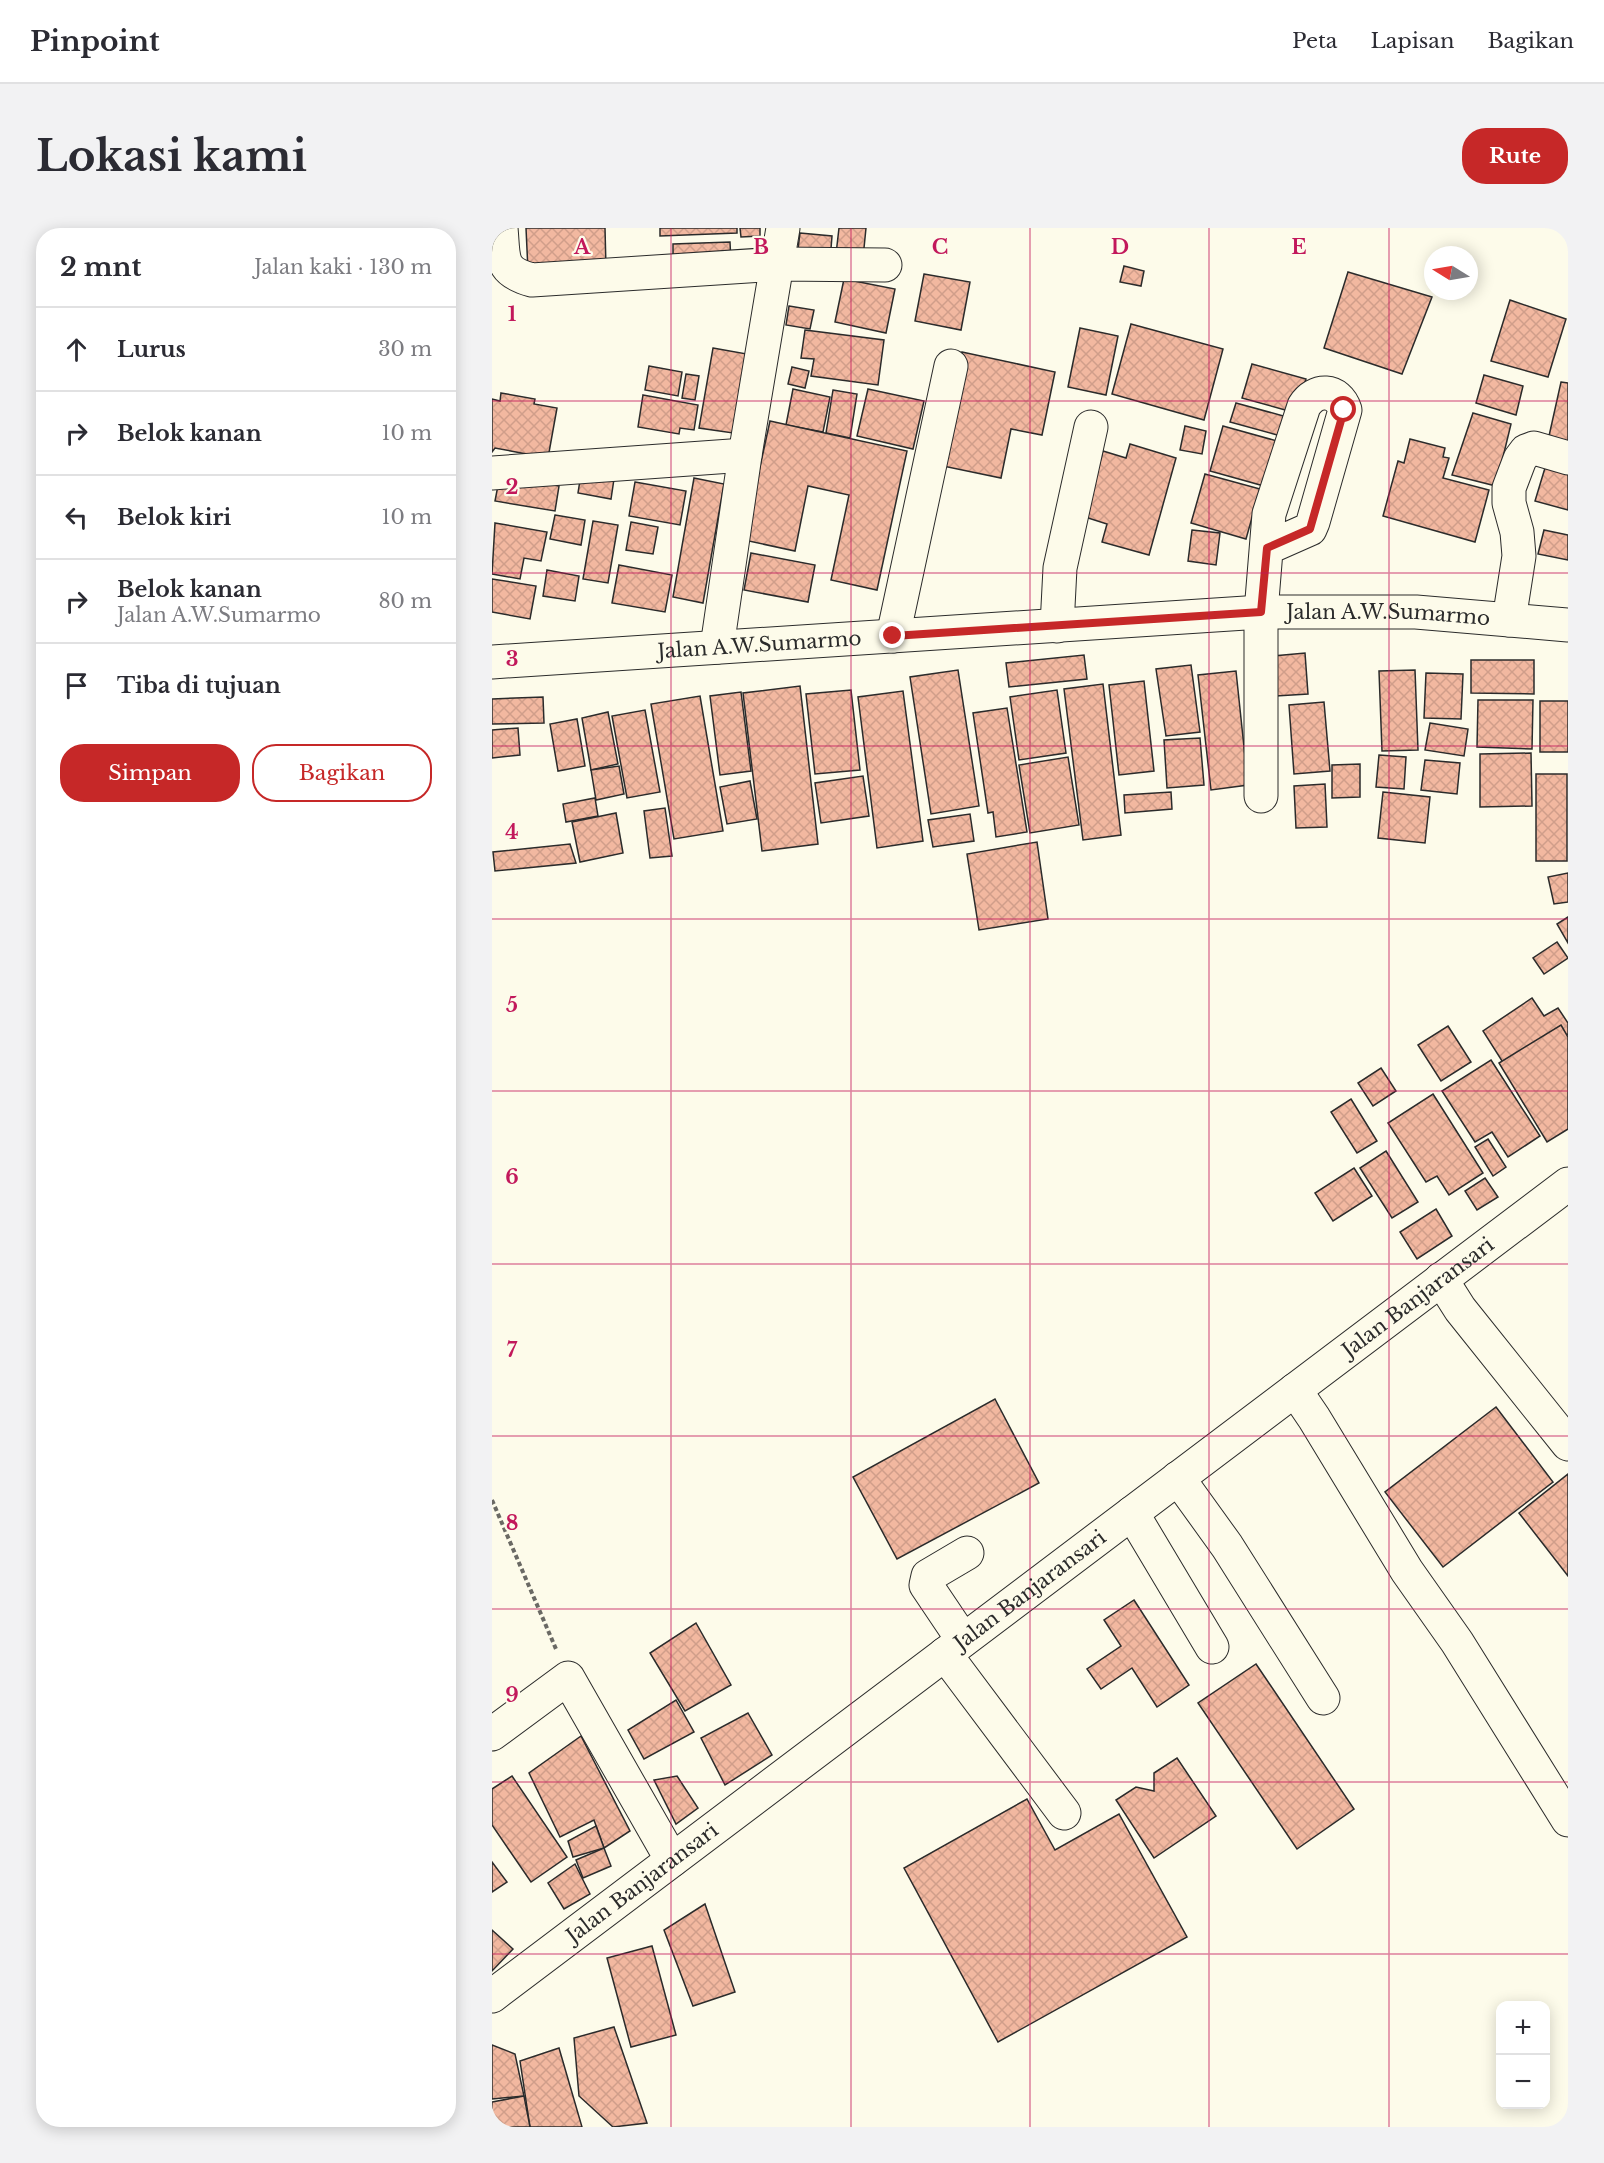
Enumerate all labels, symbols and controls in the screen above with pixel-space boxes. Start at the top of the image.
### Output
text: Pinpoint [30,24,160,59]
text: Peta [1292,28,1338,54]
text: Lapisan [1371,28,1454,54]
text: Bagikan [1487,28,1574,54]
button: Rute [1462,128,1568,184]
text: Lokasi kami [36,130,307,182]
text: A [573,235,591,259]
text: B [753,235,769,259]
text: C [932,235,948,259]
text: D [1111,235,1129,259]
text: E [1291,235,1307,259]
north arrow [1424,246,1478,300]
text: 2 mnt [60,251,141,283]
text: Jalan kaki · 130 m [254,255,432,279]
text: 1 [508,302,517,326]
icon: ahead [60,333,93,366]
text: Lurus [117,336,186,363]
text: 30 m [378,337,432,361]
route start [1330,396,1356,422]
icon: right [60,417,93,450]
text: Belok kanan [117,420,262,447]
text: 10 m [382,421,432,445]
text: 2 [505,475,519,499]
icon: left [60,501,93,534]
text: Belok kiri [117,504,231,531]
text: 10 m [382,505,432,529]
text: Belok kanan [117,576,262,603]
icon: right [60,585,93,618]
text: 80 m [378,589,432,613]
street label: Jalan A.W.Sumarmo [1283,600,1491,630]
text: Jalan A.W.Sumarmo [117,603,321,627]
route end [879,622,905,648]
street label: Jalan A.W.Sumarmo [654,626,862,663]
text: 3 [506,647,518,671]
icon: arrive [60,669,93,702]
text: Tiba di tujuan [117,672,281,699]
button: Simpan [60,744,240,802]
button: Bagikan [252,744,432,802]
text: 4 [505,820,519,844]
text: 5 [506,993,518,1017]
text: 6 [505,1165,519,1189]
street label: Jalan Banjaransari [1335,1232,1499,1364]
text: 7 [507,1338,518,1362]
text: 8 [506,1511,518,1535]
street label: Jalan Banjaransari [947,1525,1111,1657]
text: 9 [505,1683,519,1707]
street label: Jalan Banjaransari [559,1818,723,1950]
map controls [1496,2001,1550,2109]
button: + [1496,2001,1550,2055]
button: − [1496,2055,1550,2109]

